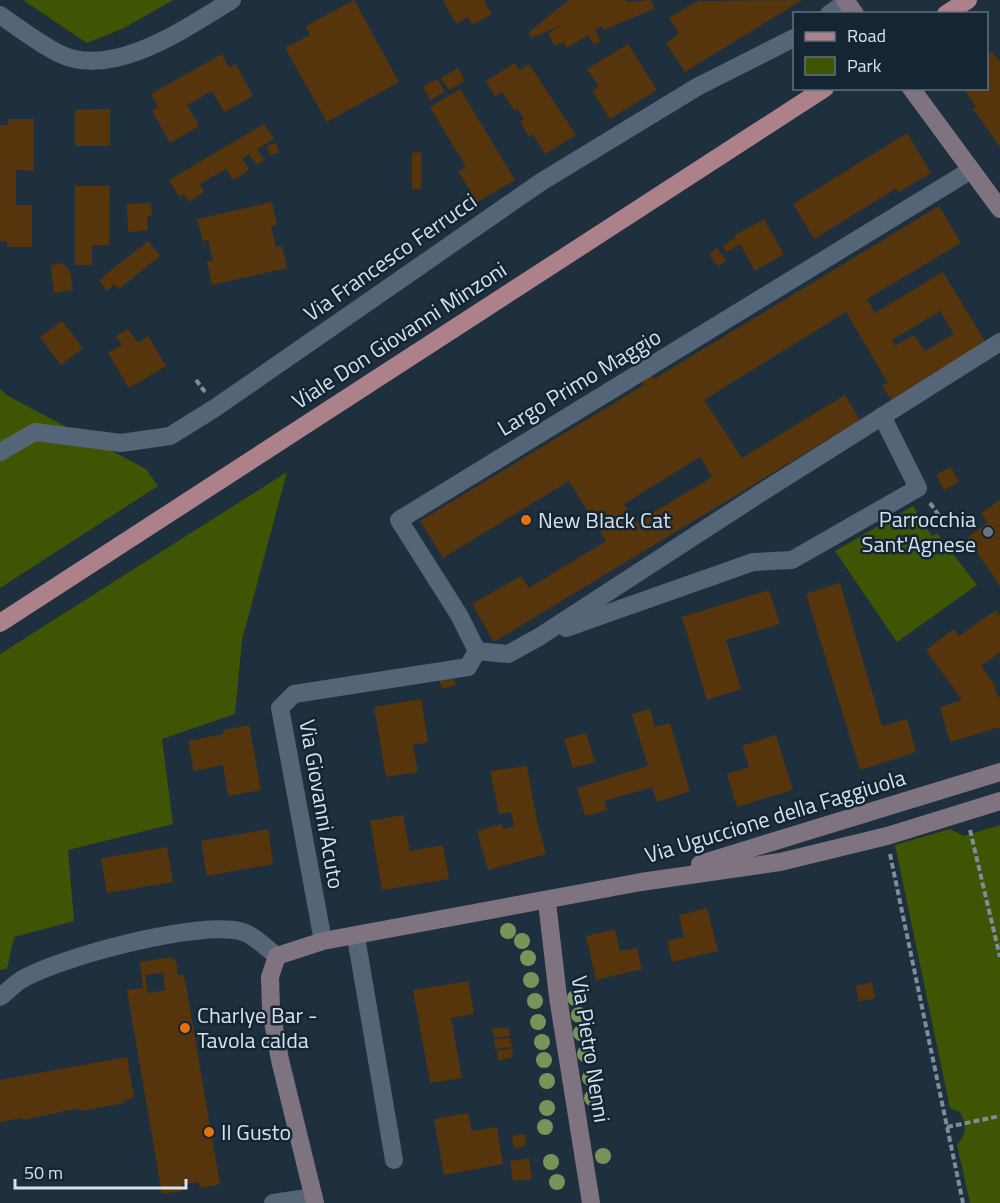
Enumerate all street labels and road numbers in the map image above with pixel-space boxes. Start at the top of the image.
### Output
street label: Via Francesco Ferrucci [296,184,484,330]
street label: Viale Don Giovanni Minzoni [285,253,513,417]
street label: Largo Primo Maggio [491,320,667,444]
street label: Via Giovanni Acuto [290,717,354,891]
street label: Via Uguccione della Faggiuola [640,760,910,872]
street label: Via Pietro Nenni [563,973,619,1125]

